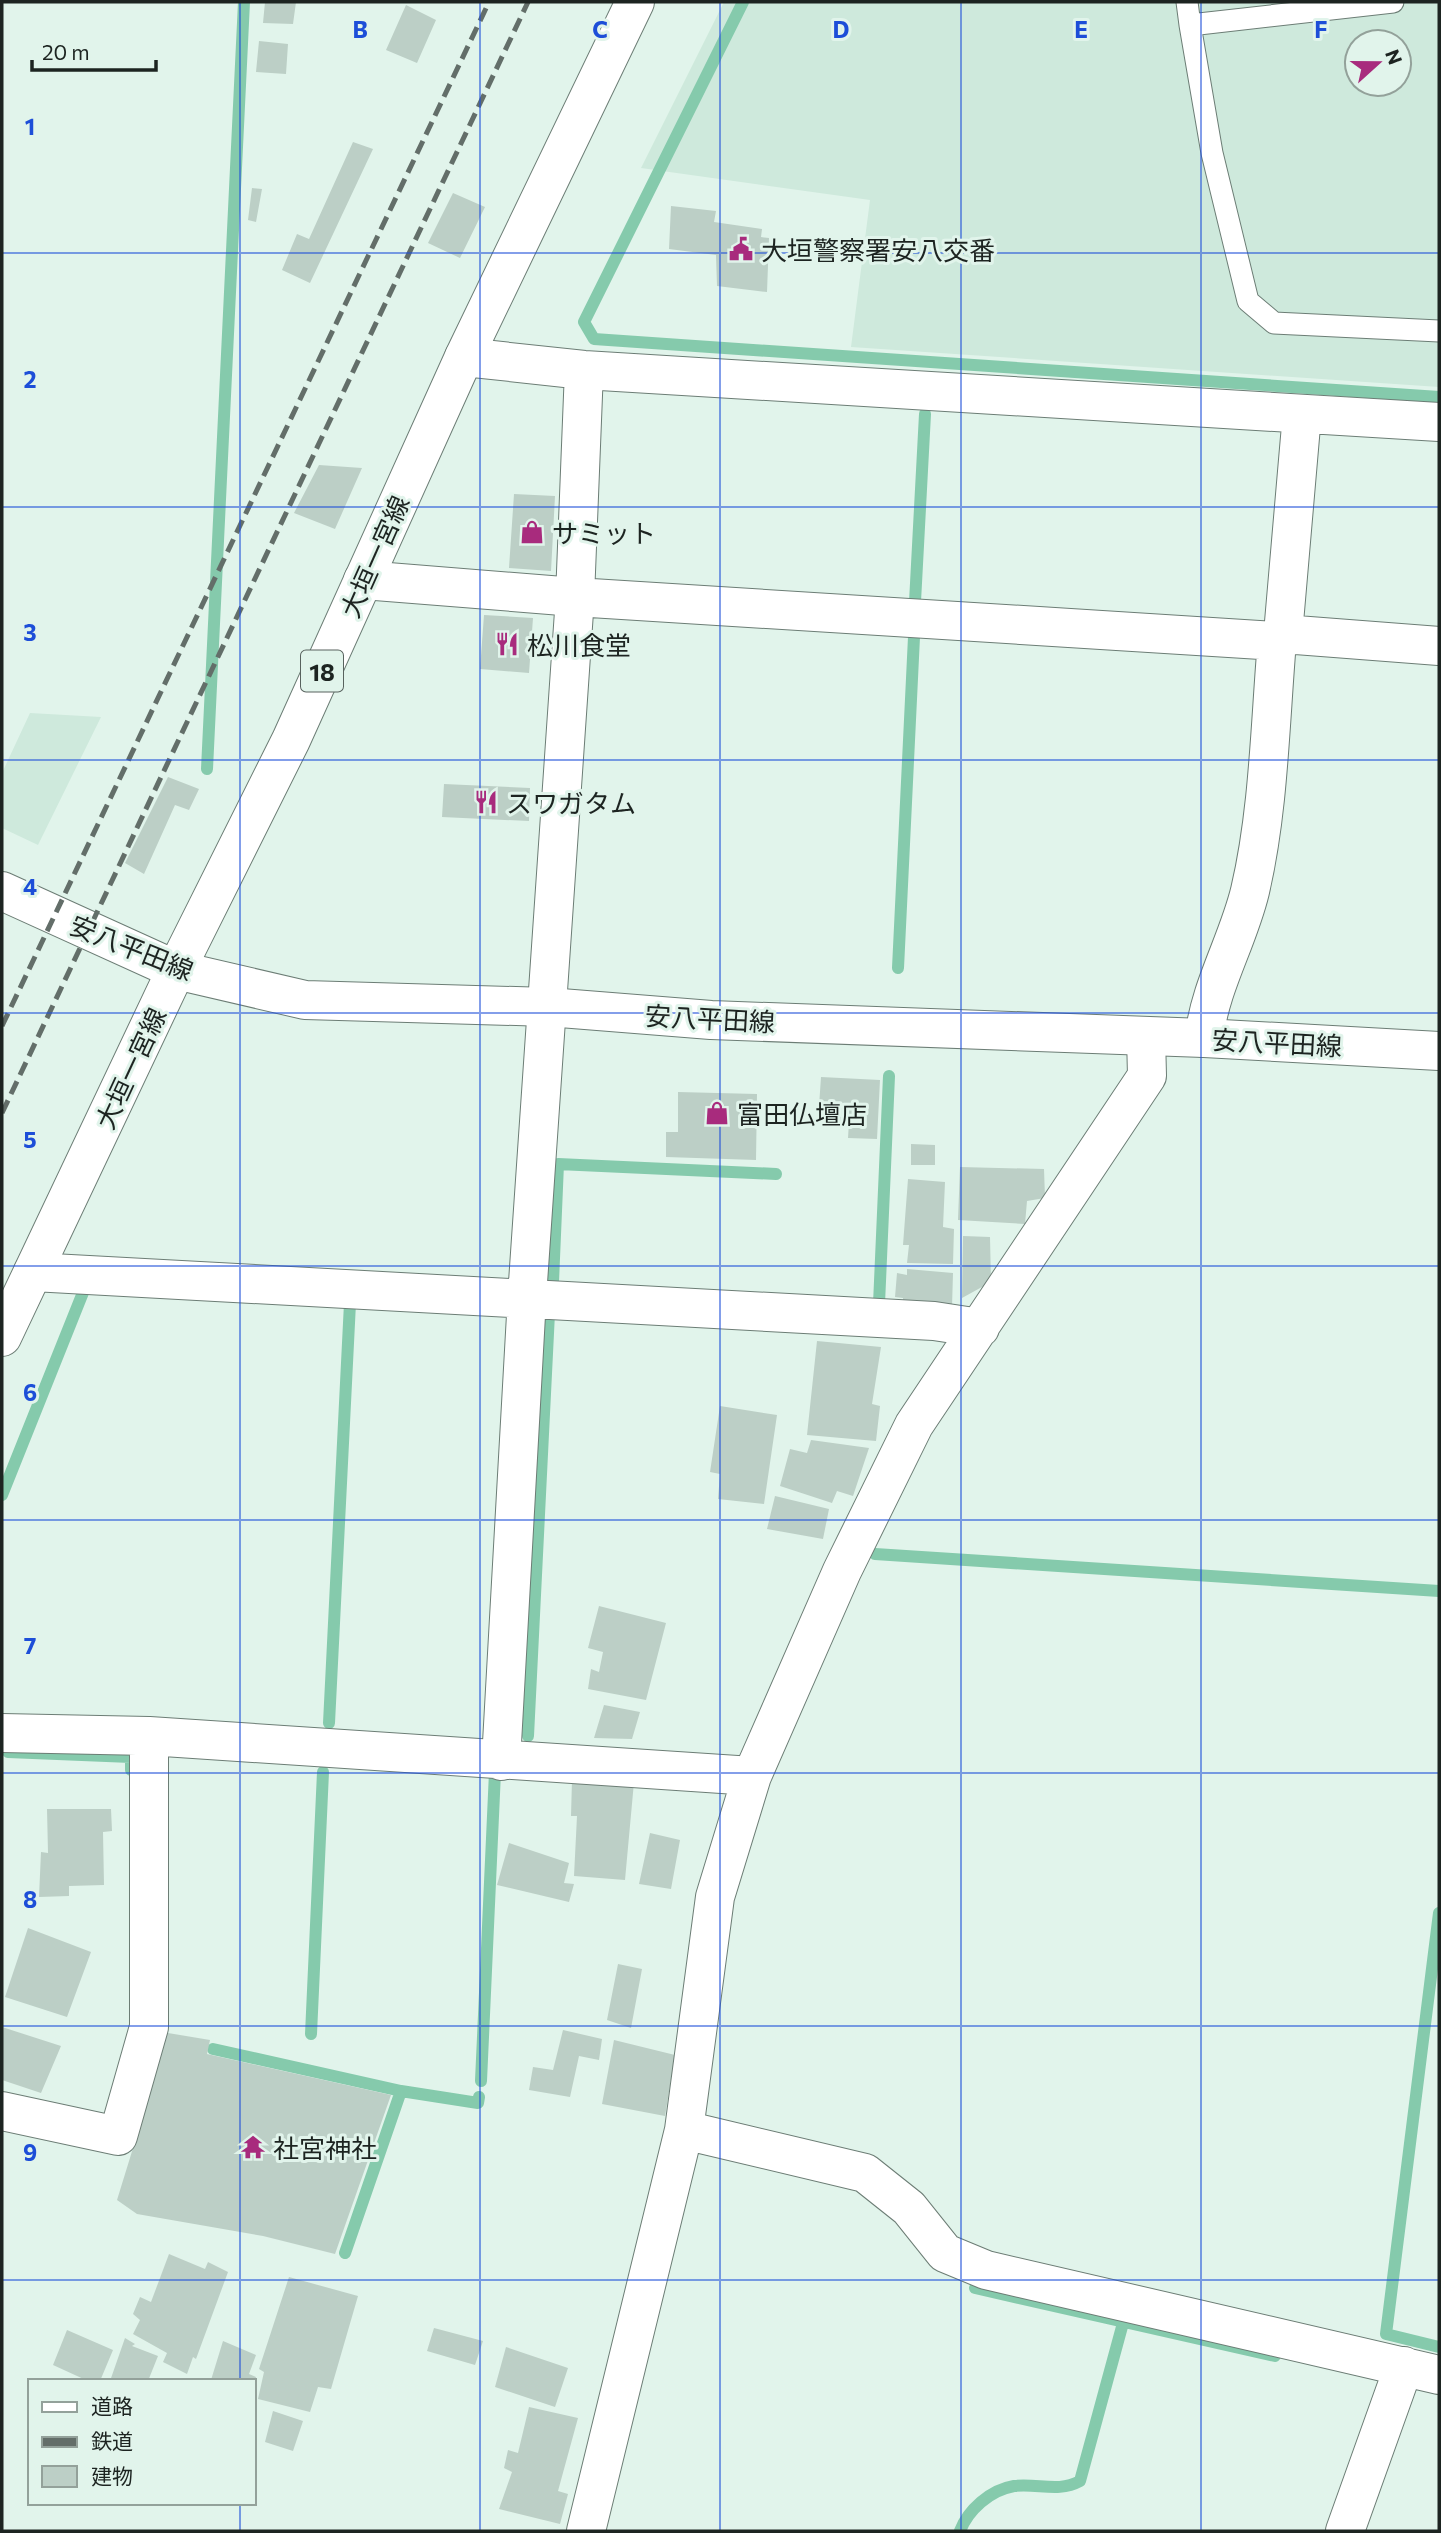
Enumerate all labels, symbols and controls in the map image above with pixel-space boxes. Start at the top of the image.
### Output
text: B [352,15,368,43]
text: C [592,15,608,43]
text: D [833,15,850,43]
text: E [1074,15,1088,43]
text: F [1314,15,1328,43]
scale bar [32,28,156,72]
north arrow [1343,28,1413,98]
text: 20 m [42,39,90,64]
text: N [1381,46,1408,68]
text: 1 [25,112,35,140]
place label: 大垣警察署安八交番 [761,234,995,265]
public building icon: 大垣警察署安八交番 [727,235,755,263]
text: 2 [23,365,37,393]
street label: 大垣一宮線 [333,490,415,622]
place label: サミット [552,517,656,548]
shop icon: サミット [518,518,546,546]
text: 3 [23,618,37,646]
place label: 松川食堂 [527,629,631,660]
restaurant icon: 松川食堂 [493,630,521,658]
road number: 18 [301,650,343,692]
place label: スワガタム [506,787,636,818]
restaurant icon: スワガタム [472,788,500,816]
text: 4 [23,872,37,900]
street label: 安八平田線 [66,908,198,986]
street label: 安八平田線 [644,999,776,1037]
street label: 大垣一宮線 [88,1003,172,1133]
street label: 安八平田線 [1211,1023,1343,1061]
place label: 富田仏壇店 [737,1098,867,1129]
shop icon: 富田仏壇店 [703,1099,731,1127]
text: 5 [23,1125,37,1153]
text: 6 [23,1378,37,1406]
text: 7 [24,1631,36,1659]
text: 8 [23,1885,37,1913]
place label: 社宮神社 [273,2132,377,2163]
temple icon: 社宮神社 [239,2133,267,2161]
text: 9 [23,2138,37,2166]
legend [28,2379,256,2505]
text: 道路 [91,2393,133,2418]
text: 鉄道 [91,2428,133,2453]
text: 建物 [91,2463,133,2488]

